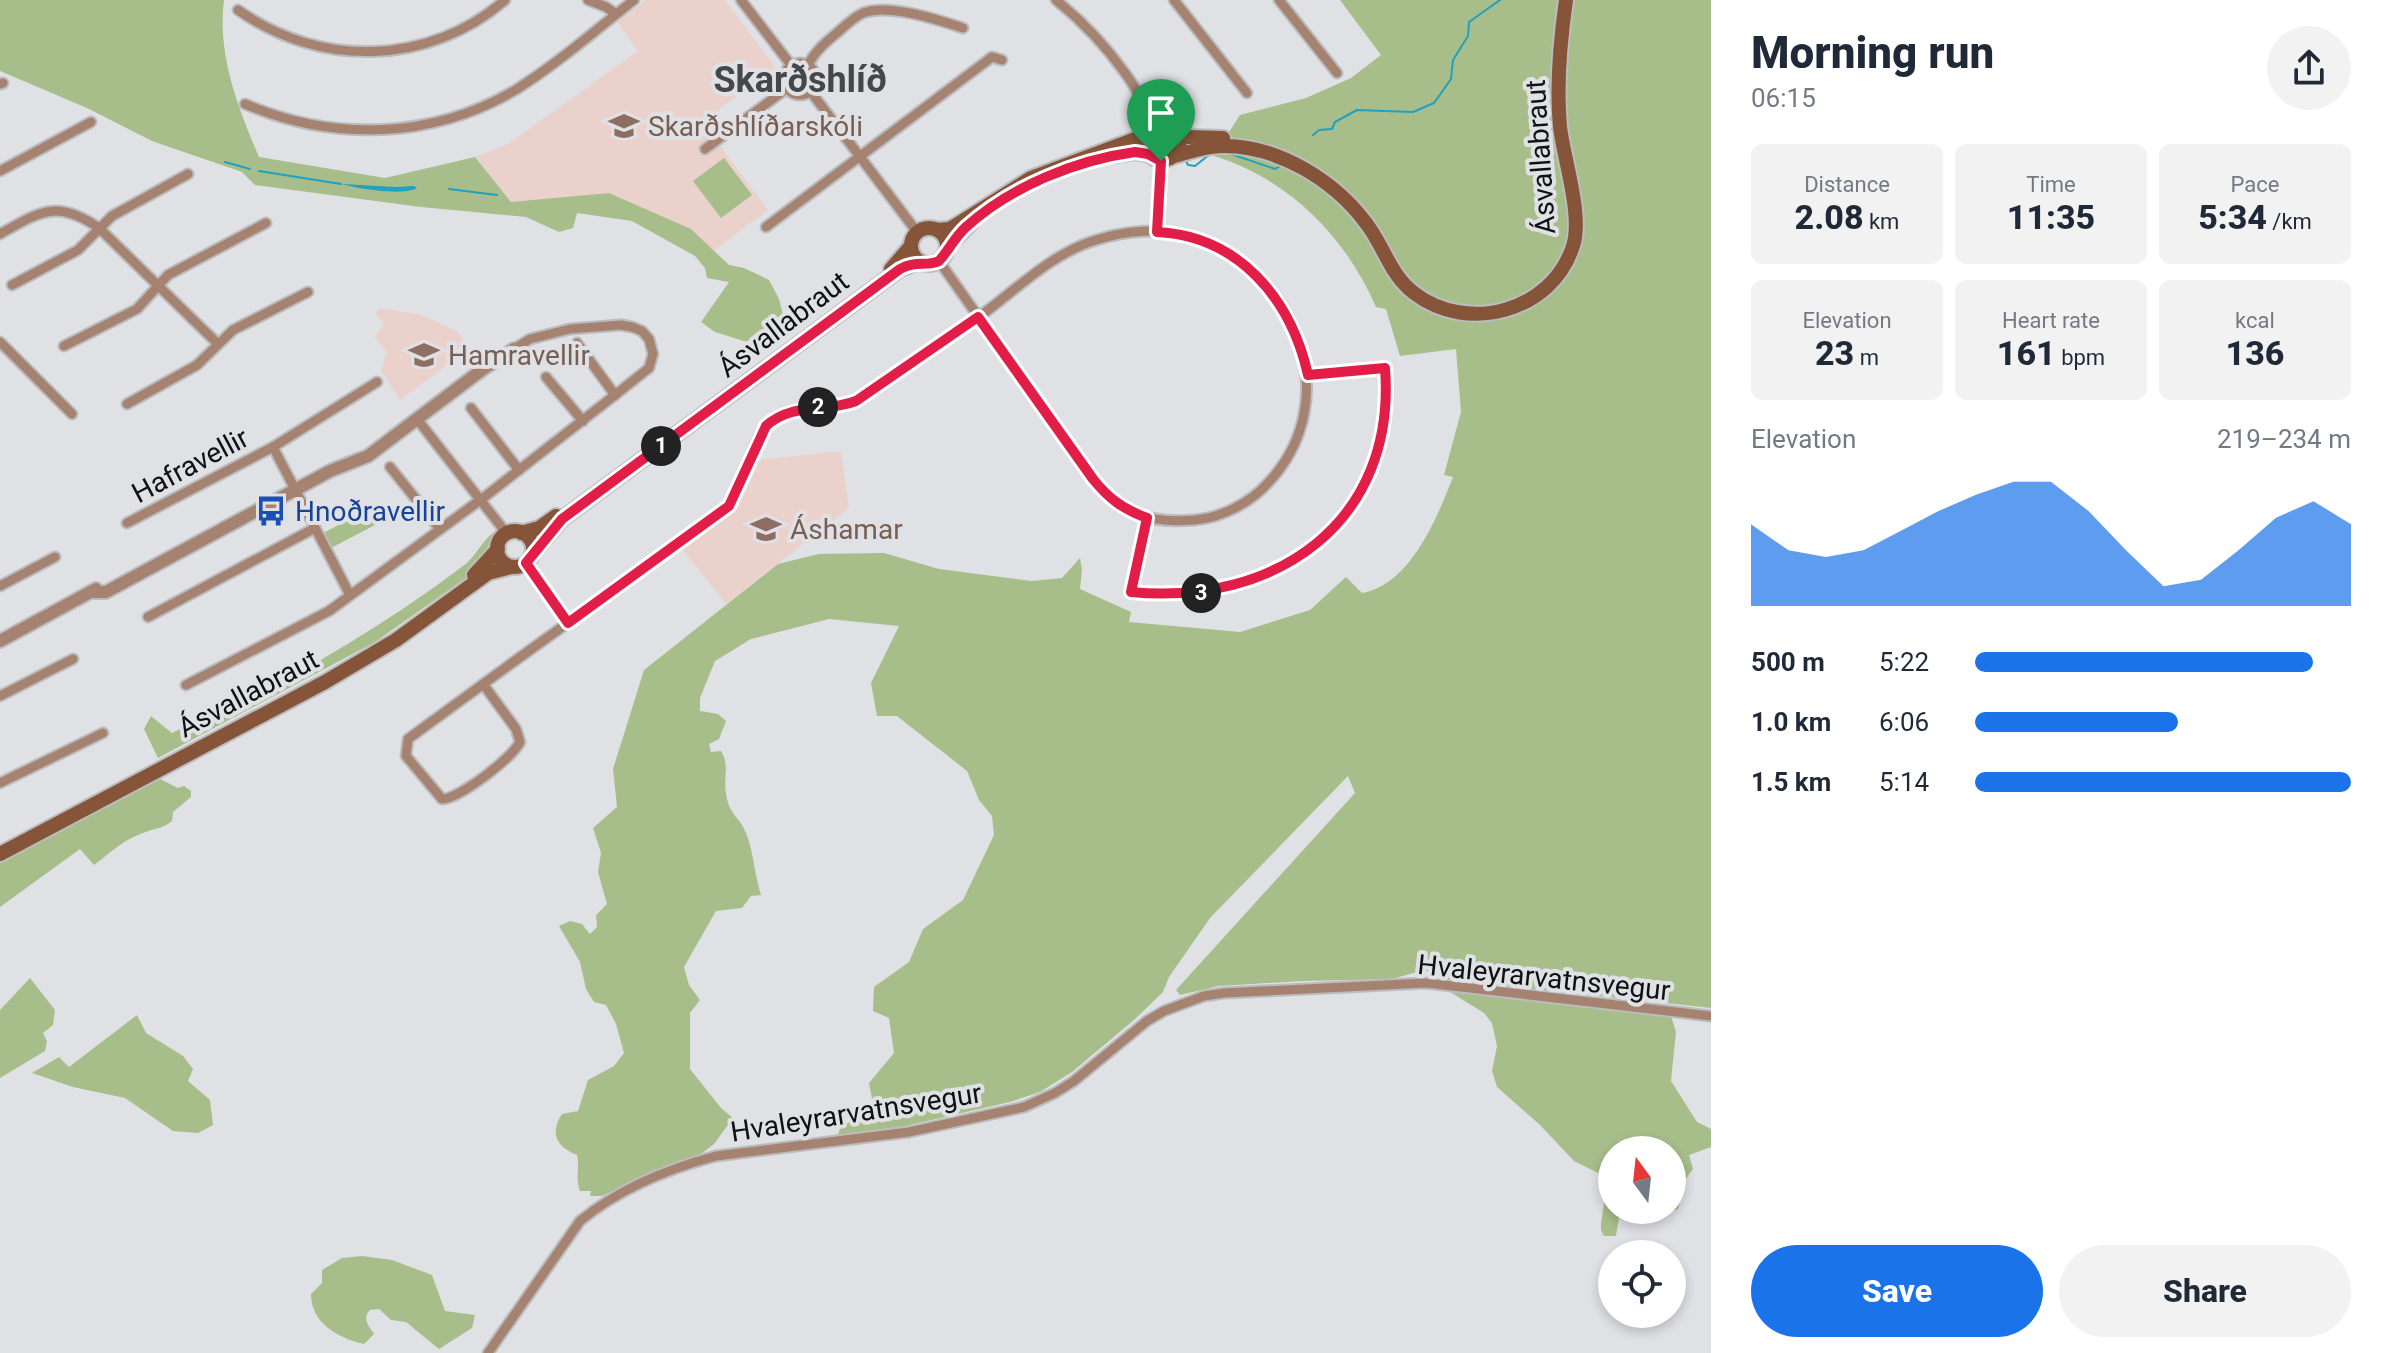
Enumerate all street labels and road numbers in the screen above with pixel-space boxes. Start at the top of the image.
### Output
street label: Ásvallabraut [1519,79,1562,235]
street label: Ásvallabraut [712,265,855,384]
street label: Hafravellir [126,421,255,510]
street label: Ásvallabraut [172,643,324,744]
street label: Hvaleyrarvatnsvegur [1416,948,1672,1007]
street label: Hvaleyrarvatnsvegur [728,1076,984,1149]

